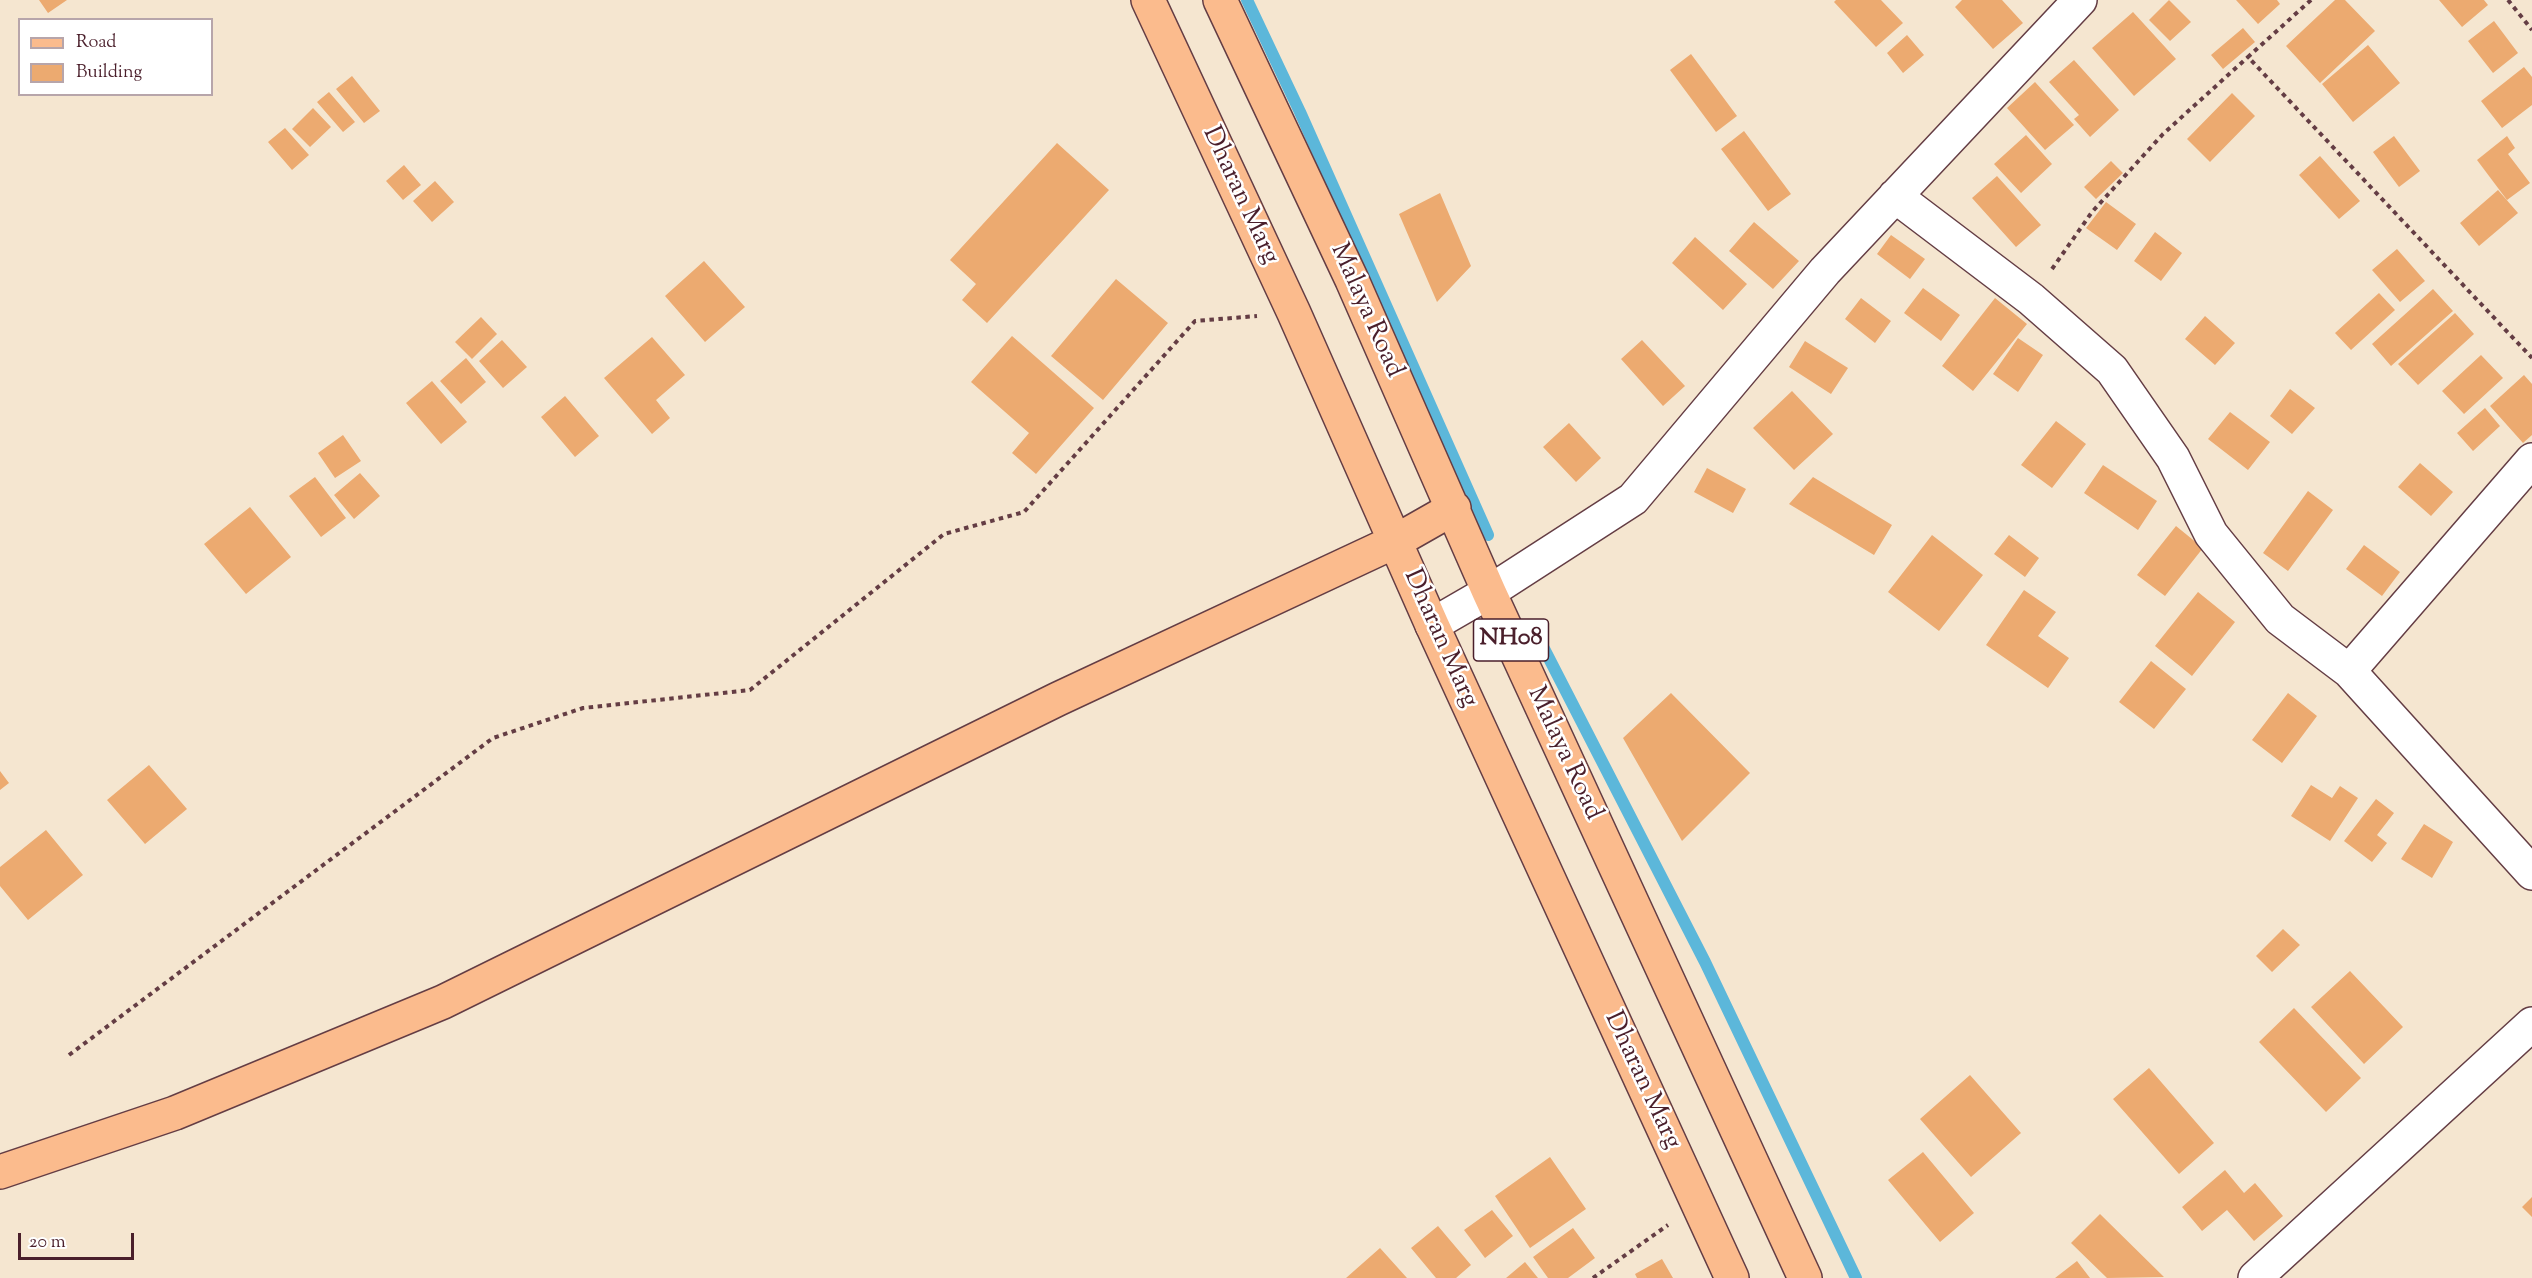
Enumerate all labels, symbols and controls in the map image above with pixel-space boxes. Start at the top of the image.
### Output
legend [18,18,213,96]
text: Road [76,30,116,56]
text: Building [76,60,142,86]
street label: Dharan Marg [1194,122,1284,270]
street label: Malaya Road [1322,239,1408,383]
street label: Dharan Marg [1395,565,1483,713]
road number: NH08 [1474,619,1549,661]
street label: Malaya Road [1519,682,1607,826]
street label: Dharan Marg [1596,1007,1686,1155]
scale bar [21,1221,136,1259]
text: 20 m [29,1230,66,1256]

